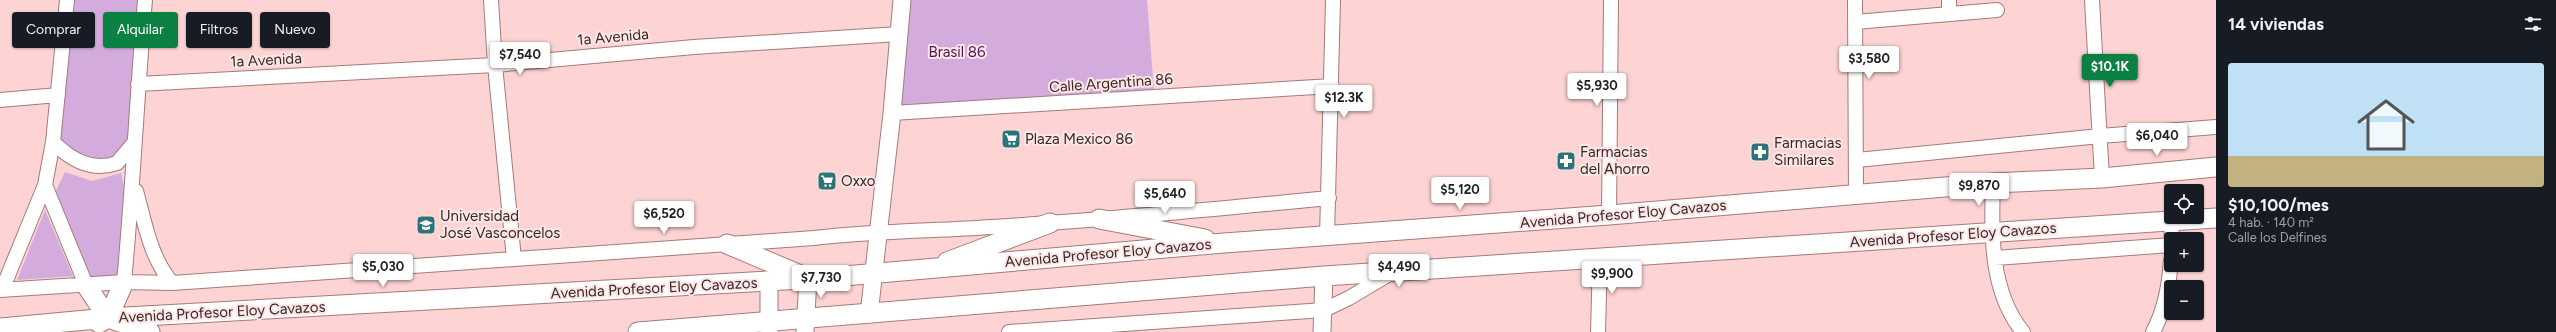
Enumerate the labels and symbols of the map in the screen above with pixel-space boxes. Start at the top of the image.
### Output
street label: 1a Avenida [577,25,649,49]
pin: $7,540 [487,42,553,76]
park label: Brasil 86 [928,43,986,61]
pin: $3,580 [1836,46,1902,80]
street label: 1a Avenida [230,49,302,71]
pin: $10.1K [2077,54,2143,88]
street label: Calle Argentina 86 [1048,70,1174,96]
pin: $5,930 [1564,73,1630,107]
pin: $12.3K [1311,85,1377,119]
pin: $6,040 [2124,123,2190,157]
supermarket icon: Plaza Mexico 86 [1000,128,1022,150]
place label: Plaza Mexico 86 [1025,130,1133,148]
place label: Farmacias Similares [1774,134,1841,169]
pharmacy icon: Farmacias Similares [1749,141,1771,163]
place label: Farmacias del Ahorro [1580,143,1650,178]
pharmacy icon: Farmacias del Ahorro [1555,150,1577,172]
supermarket icon: Oxxo [816,170,838,192]
place label: Oxxo [841,172,876,190]
pin: $9,870 [1946,173,2012,207]
pin: $5,120 [1427,177,1493,211]
pin: $5,640 [1132,181,1198,215]
street label: Avenida Profesor Eloy Cavazos [1519,196,1727,232]
pin: $6,520 [631,201,697,235]
place label: Universidad José Vasconcelos [440,207,560,242]
school or university icon: Universidad José Vasconcelos [415,214,437,236]
street label: Avenida Profesor Eloy Cavazos [1849,219,2057,251]
street label: Avenida Profesor Eloy Cavazos [1004,235,1212,271]
pin: $5,030 [350,254,416,288]
pin: $4,490 [1366,254,1432,288]
pin: $9,900 [1579,261,1645,295]
pin: $7,730 [788,265,854,299]
street label: Avenida Profesor Eloy Cavazos [550,274,758,302]
street label: Avenida Profesor Eloy Cavazos [118,298,326,326]

